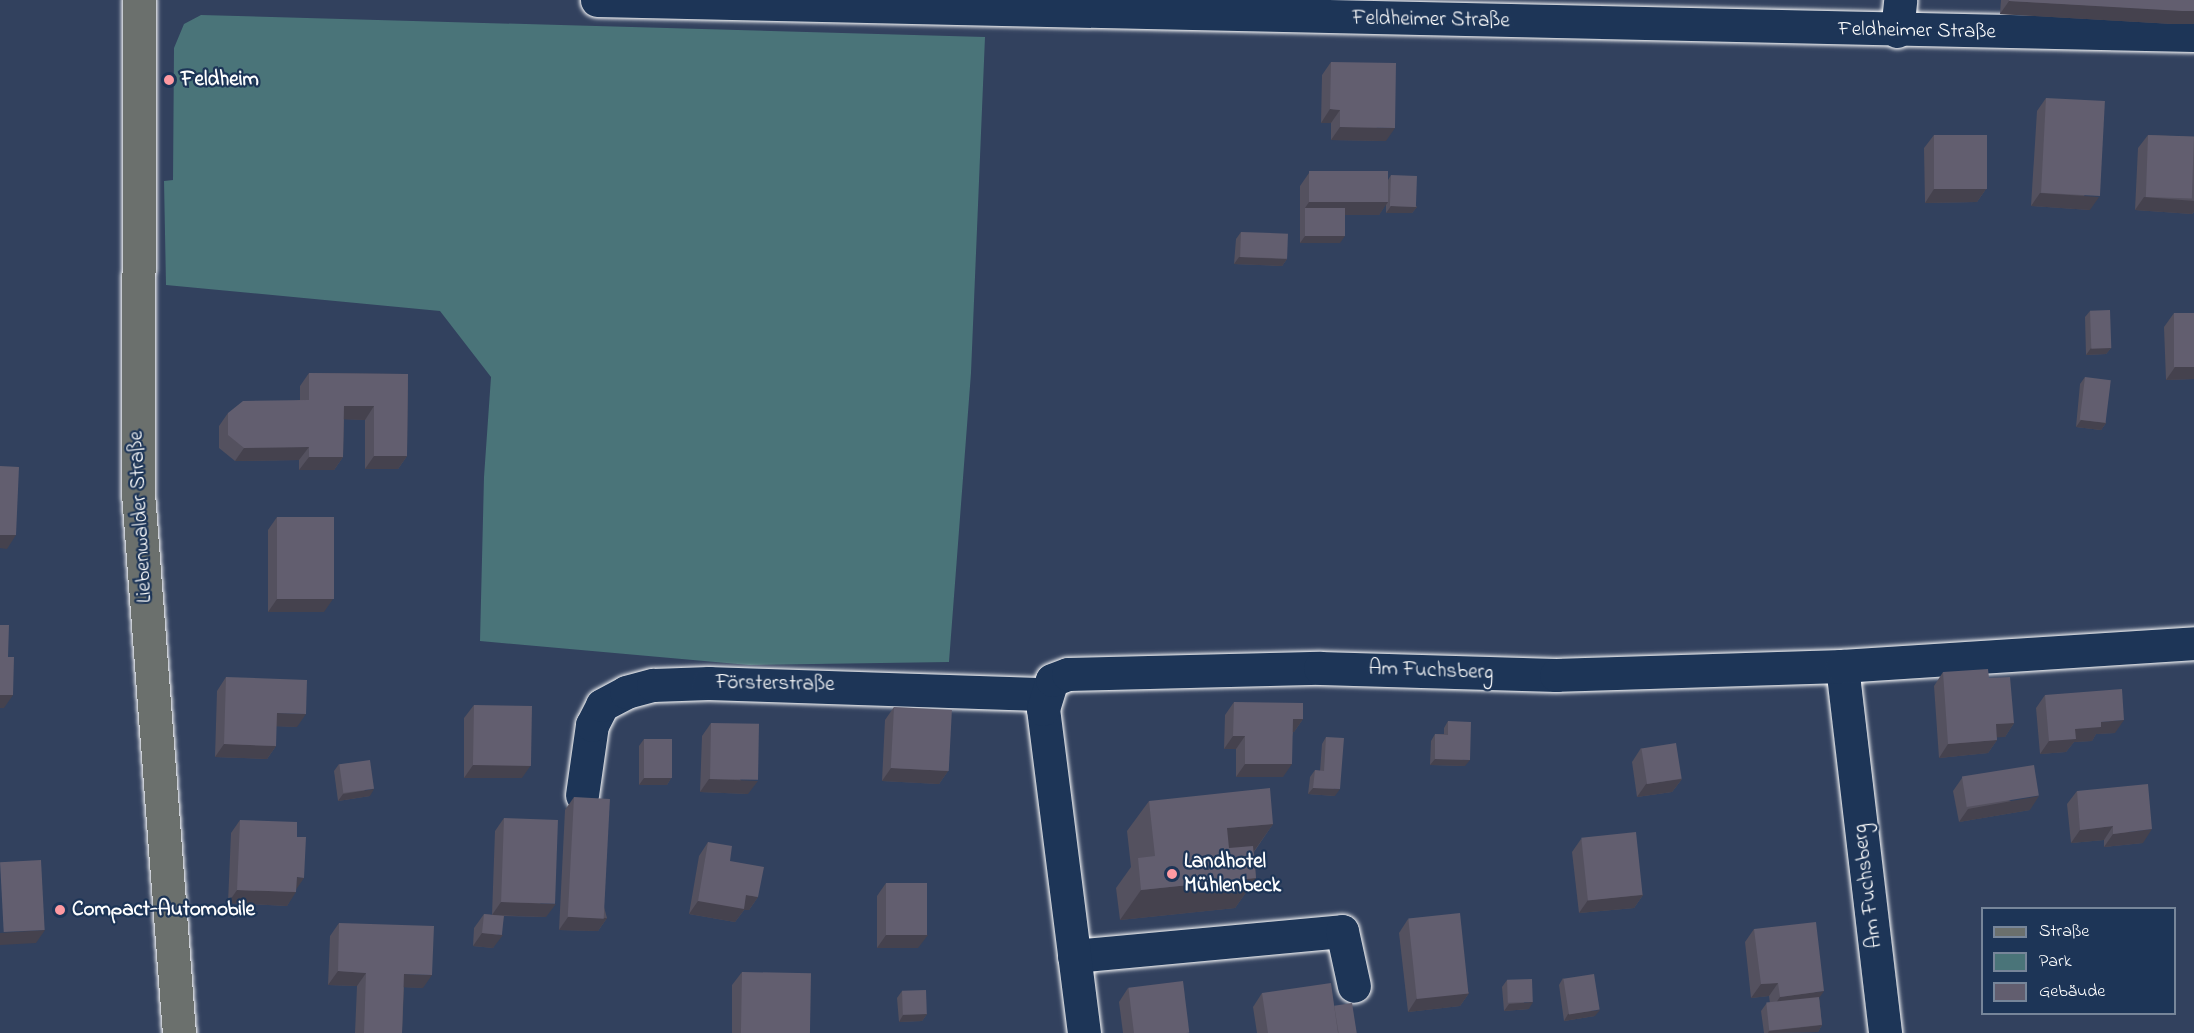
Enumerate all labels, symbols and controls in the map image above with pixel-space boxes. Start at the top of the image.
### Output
street label: Feldheimer Straße [1352,6,1510,34]
street label: Feldheimer Straße [1838,17,1996,45]
place label: Feldheim [181,67,259,93]
marker: Feldheim [162,73,176,87]
street label: Liebenwalder Straße [124,430,158,604]
street label: Am Fuchsberg [1368,656,1494,686]
street label: Försterstraße [715,670,835,698]
street label: Am Fuchsberg [1848,822,1888,950]
place label: Landhotel Mühlenbeck [1184,849,1281,899]
marker: Landhotel Mühlenbeck [1165,867,1179,881]
place label: Compact-Automobile [72,897,255,923]
marker: Compact-Automobile [53,903,67,917]
legend [1981,907,2176,1015]
text: Straße [2039,919,2089,945]
text: Park [2039,949,2072,975]
text: Gebäude [2039,979,2105,1005]

